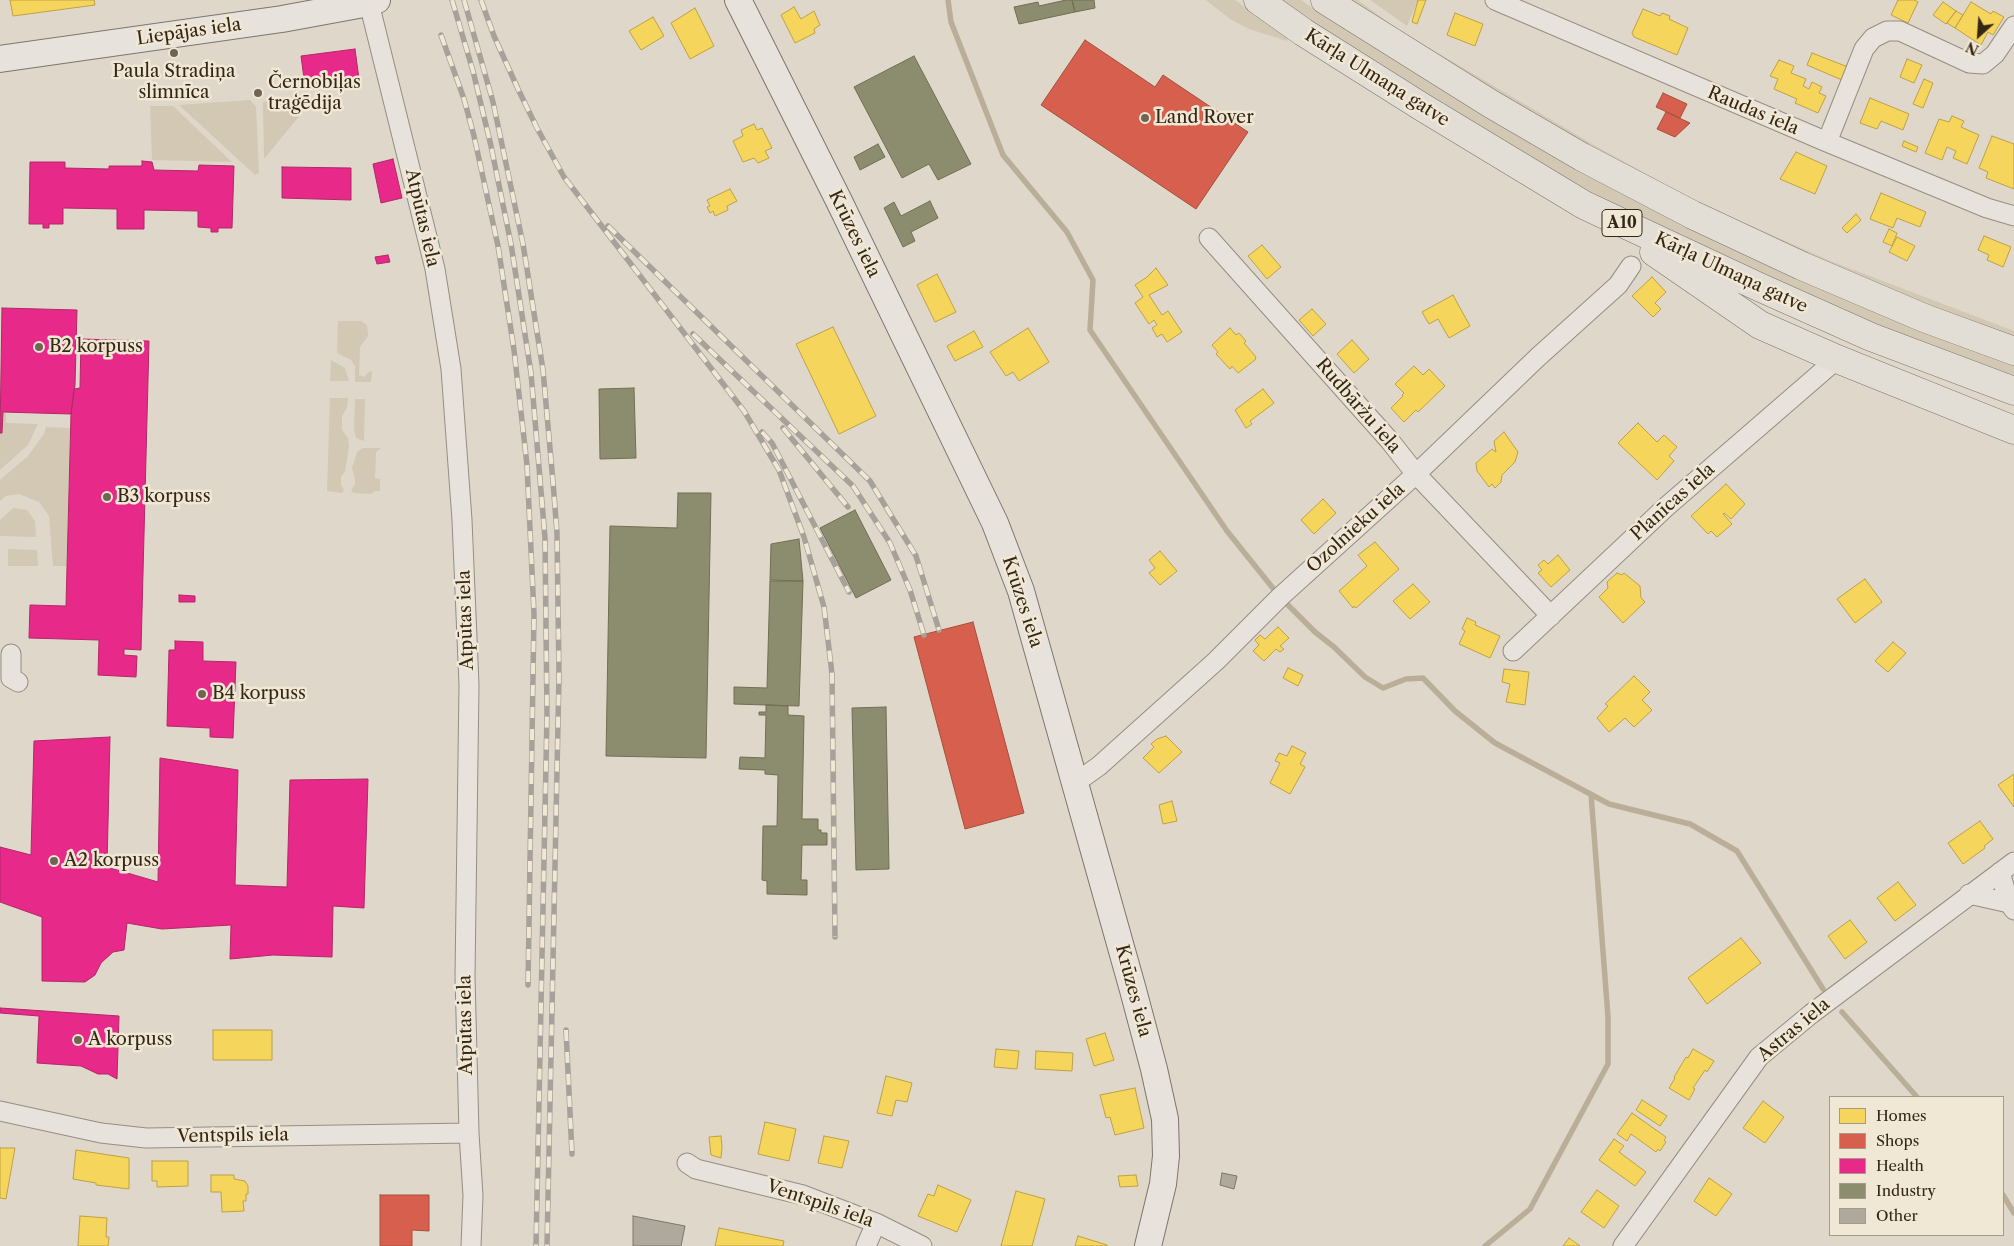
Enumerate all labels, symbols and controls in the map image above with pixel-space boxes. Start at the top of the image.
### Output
north arrow [1954,10,2004,60]
street label: Liepājas iela [135,14,243,50]
street label: Kārļa Ulmaņa gatve [1301,25,1453,131]
text: N [1963,38,1982,59]
marker: Paula Stradiņa slimnīca [168,47,180,59]
place label: Paula Stradiņa slimnīca [112,61,236,104]
place label: Černobiļas traģēdija [268,72,361,115]
street label: Raudas iela [1704,82,1802,140]
marker: Černobiļas traģēdija [252,87,264,99]
place label: Land Rover [1155,107,1254,129]
marker: Land Rover [1139,112,1151,124]
street label: Atpūtas iela [400,167,444,269]
street label: Krūzes iela [824,187,884,281]
road number: A10 [1602,210,1642,237]
street label: Kārļa Ulmaņa gatve [1651,228,1811,318]
place label: B2 korpuss [49,336,143,358]
marker: B2 korpuss [33,341,45,353]
street label: Rudbāržu iela [1311,354,1405,458]
street label: Planīcas iela [1627,459,1719,545]
street label: Ozolnieku iela [1303,478,1409,578]
place label: B3 korpuss [117,486,210,508]
marker: B3 korpuss [101,491,113,503]
street label: Krūzes iela [997,554,1047,650]
street label: Atpūtas iela [453,570,479,670]
place label: B4 korpuss [212,683,306,705]
marker: B4 korpuss [196,688,208,700]
place label: A2 korpuss [64,850,159,872]
marker: A2 korpuss [48,855,60,867]
street label: Krūzes iela [1110,942,1156,1040]
street label: Atpūtas iela [454,975,478,1075]
street label: Astras iela [1754,994,1834,1066]
place label: A korpuss [88,1029,172,1051]
marker: A korpuss [72,1034,84,1046]
legend [1829,1096,2004,1236]
text: Homes [1876,1106,1927,1125]
street label: Ventspils iela [177,1124,289,1148]
text: Shops [1876,1131,1919,1150]
text: Health [1876,1156,1924,1175]
street label: Ventspils iela [764,1176,876,1232]
text: Industry [1876,1181,1936,1200]
text: Other [1876,1206,1918,1225]

